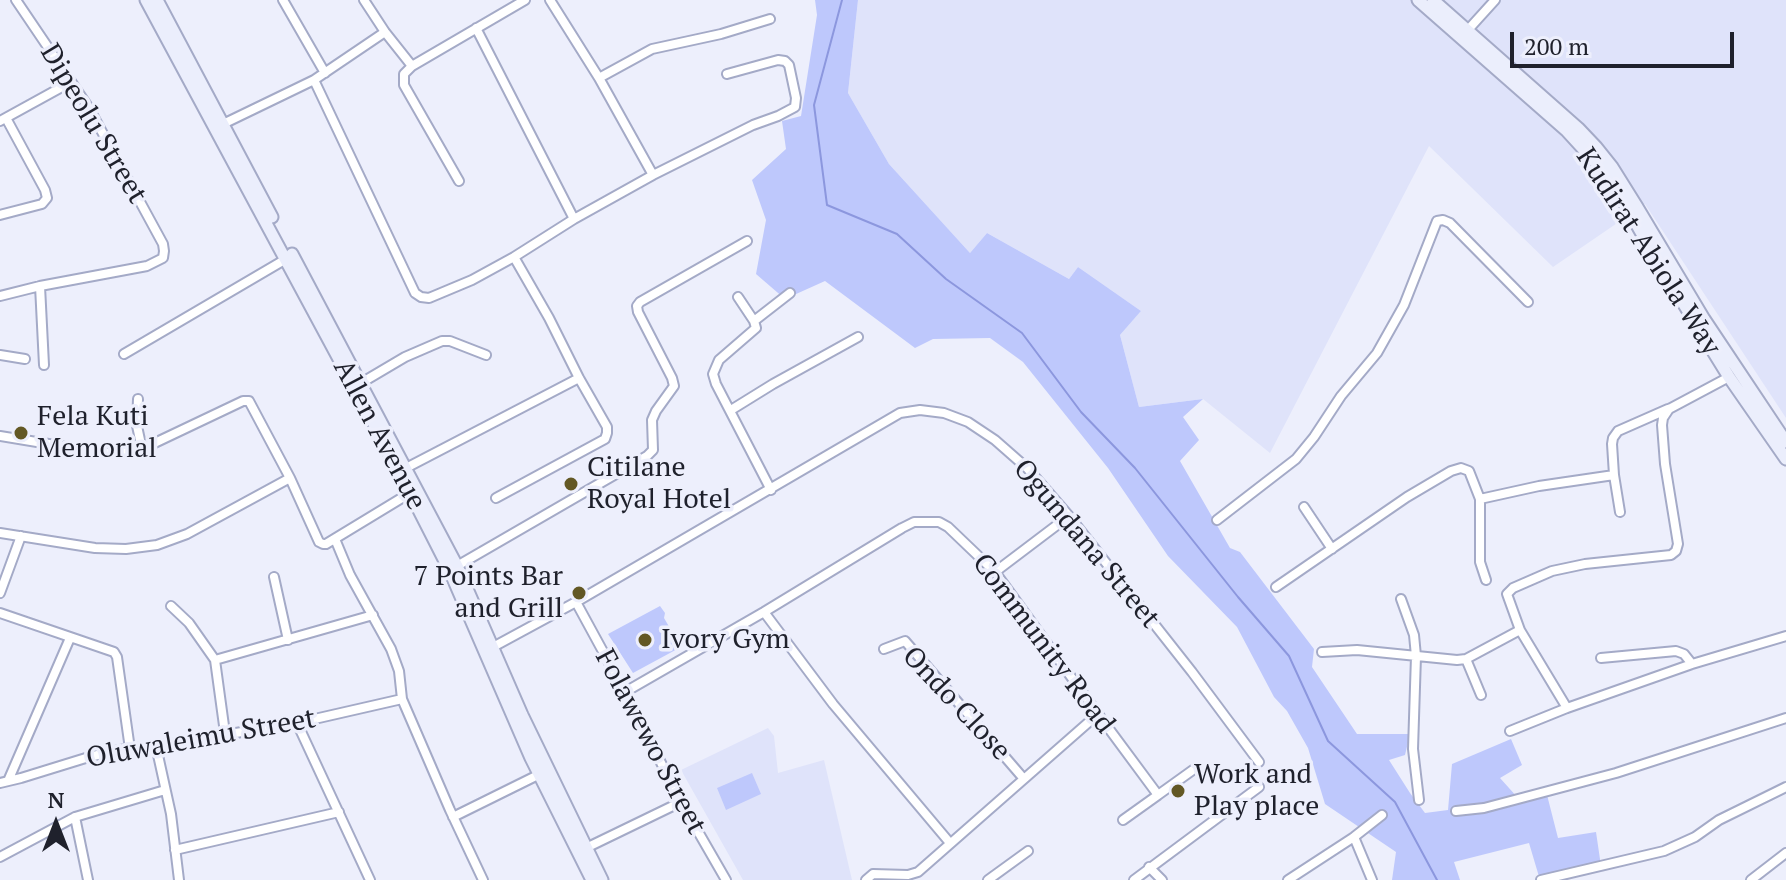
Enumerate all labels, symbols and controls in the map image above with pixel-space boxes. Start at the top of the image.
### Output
scale bar [1514,16,1738,66]
text: 200 m [1524,30,1589,62]
street label: Dipeolu Street [32,38,154,210]
street label: Kudirat Abiola Way [1568,142,1728,362]
street label: Allen Avenue [325,354,433,516]
place label: Fela Kuti Memorial [37,400,157,466]
marker: Fela Kuti Memorial [12,424,30,442]
place label: Citilane Royal Hotel [587,451,731,517]
street label: Ogundana Street [1006,453,1166,635]
marker: Citilane Royal Hotel [562,475,580,493]
street label: Community Road [965,548,1121,740]
place label: 7 Points Bar and Grill [413,560,563,626]
marker: 7 Points Bar and Grill [570,584,588,602]
place label: Ivory Gym [661,623,790,657]
marker: Ivory Gym [636,631,654,649]
street label: Ondo Close [895,640,1017,768]
street label: Folawewo Street [587,644,713,840]
street label: Oluwaleimu Street [84,702,318,776]
place label: Work and Play place [1194,758,1319,824]
marker: Work and Play place [1169,782,1187,800]
north arrow [16,784,96,864]
text: N [48,785,64,814]

